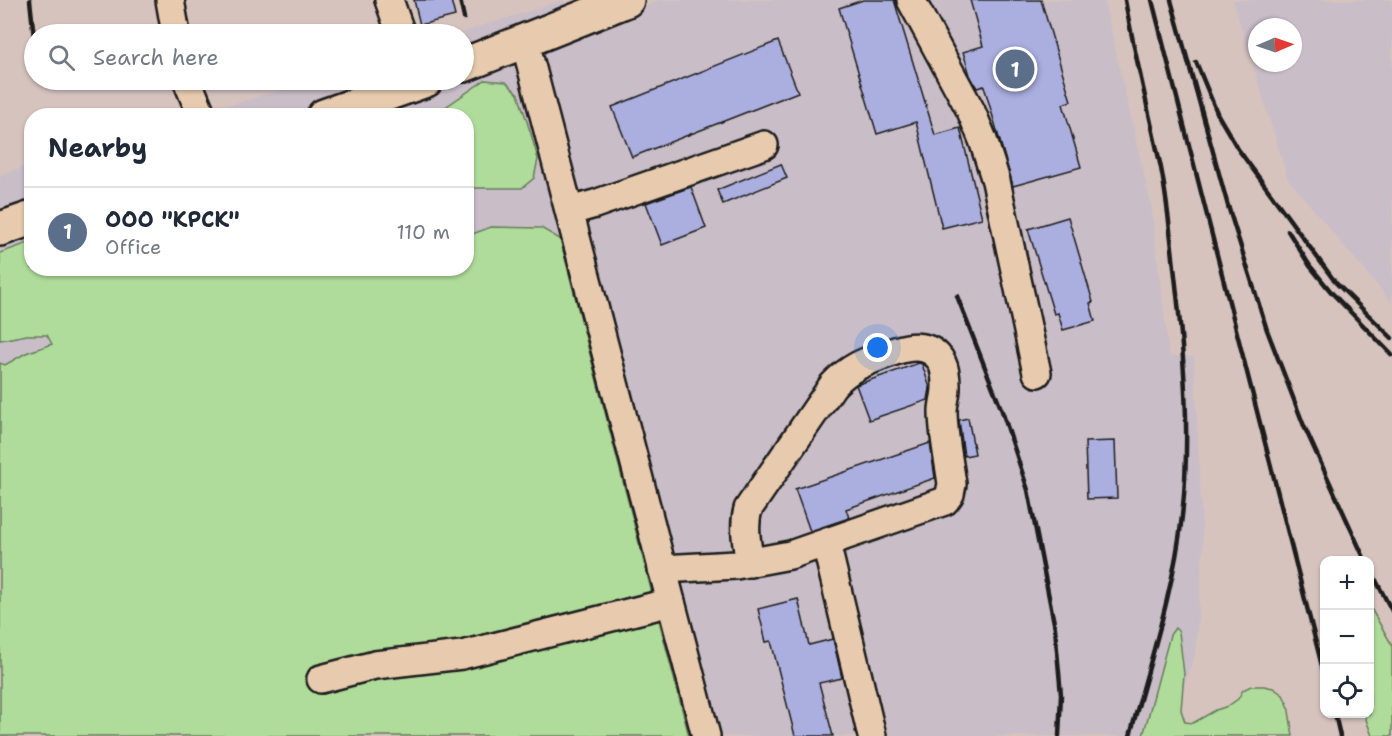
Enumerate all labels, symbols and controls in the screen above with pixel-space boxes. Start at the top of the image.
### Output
north arrow [1248,18,1302,72]
search box [24,24,474,90]
icon: search [45,41,78,74]
text: Search here [93,43,219,72]
pin: 1 [996,46,1034,92]
text: Nearby [48,130,147,165]
text: ООО "КРСК" [105,205,240,234]
text: 1 [63,219,72,245]
text: 110 m [396,219,450,245]
text: Office [105,234,161,260]
your location [863,333,892,362]
map controls [1320,556,1374,718]
button: + [1320,556,1374,610]
button: − [1320,610,1374,664]
button: locate [1320,664,1374,718]

